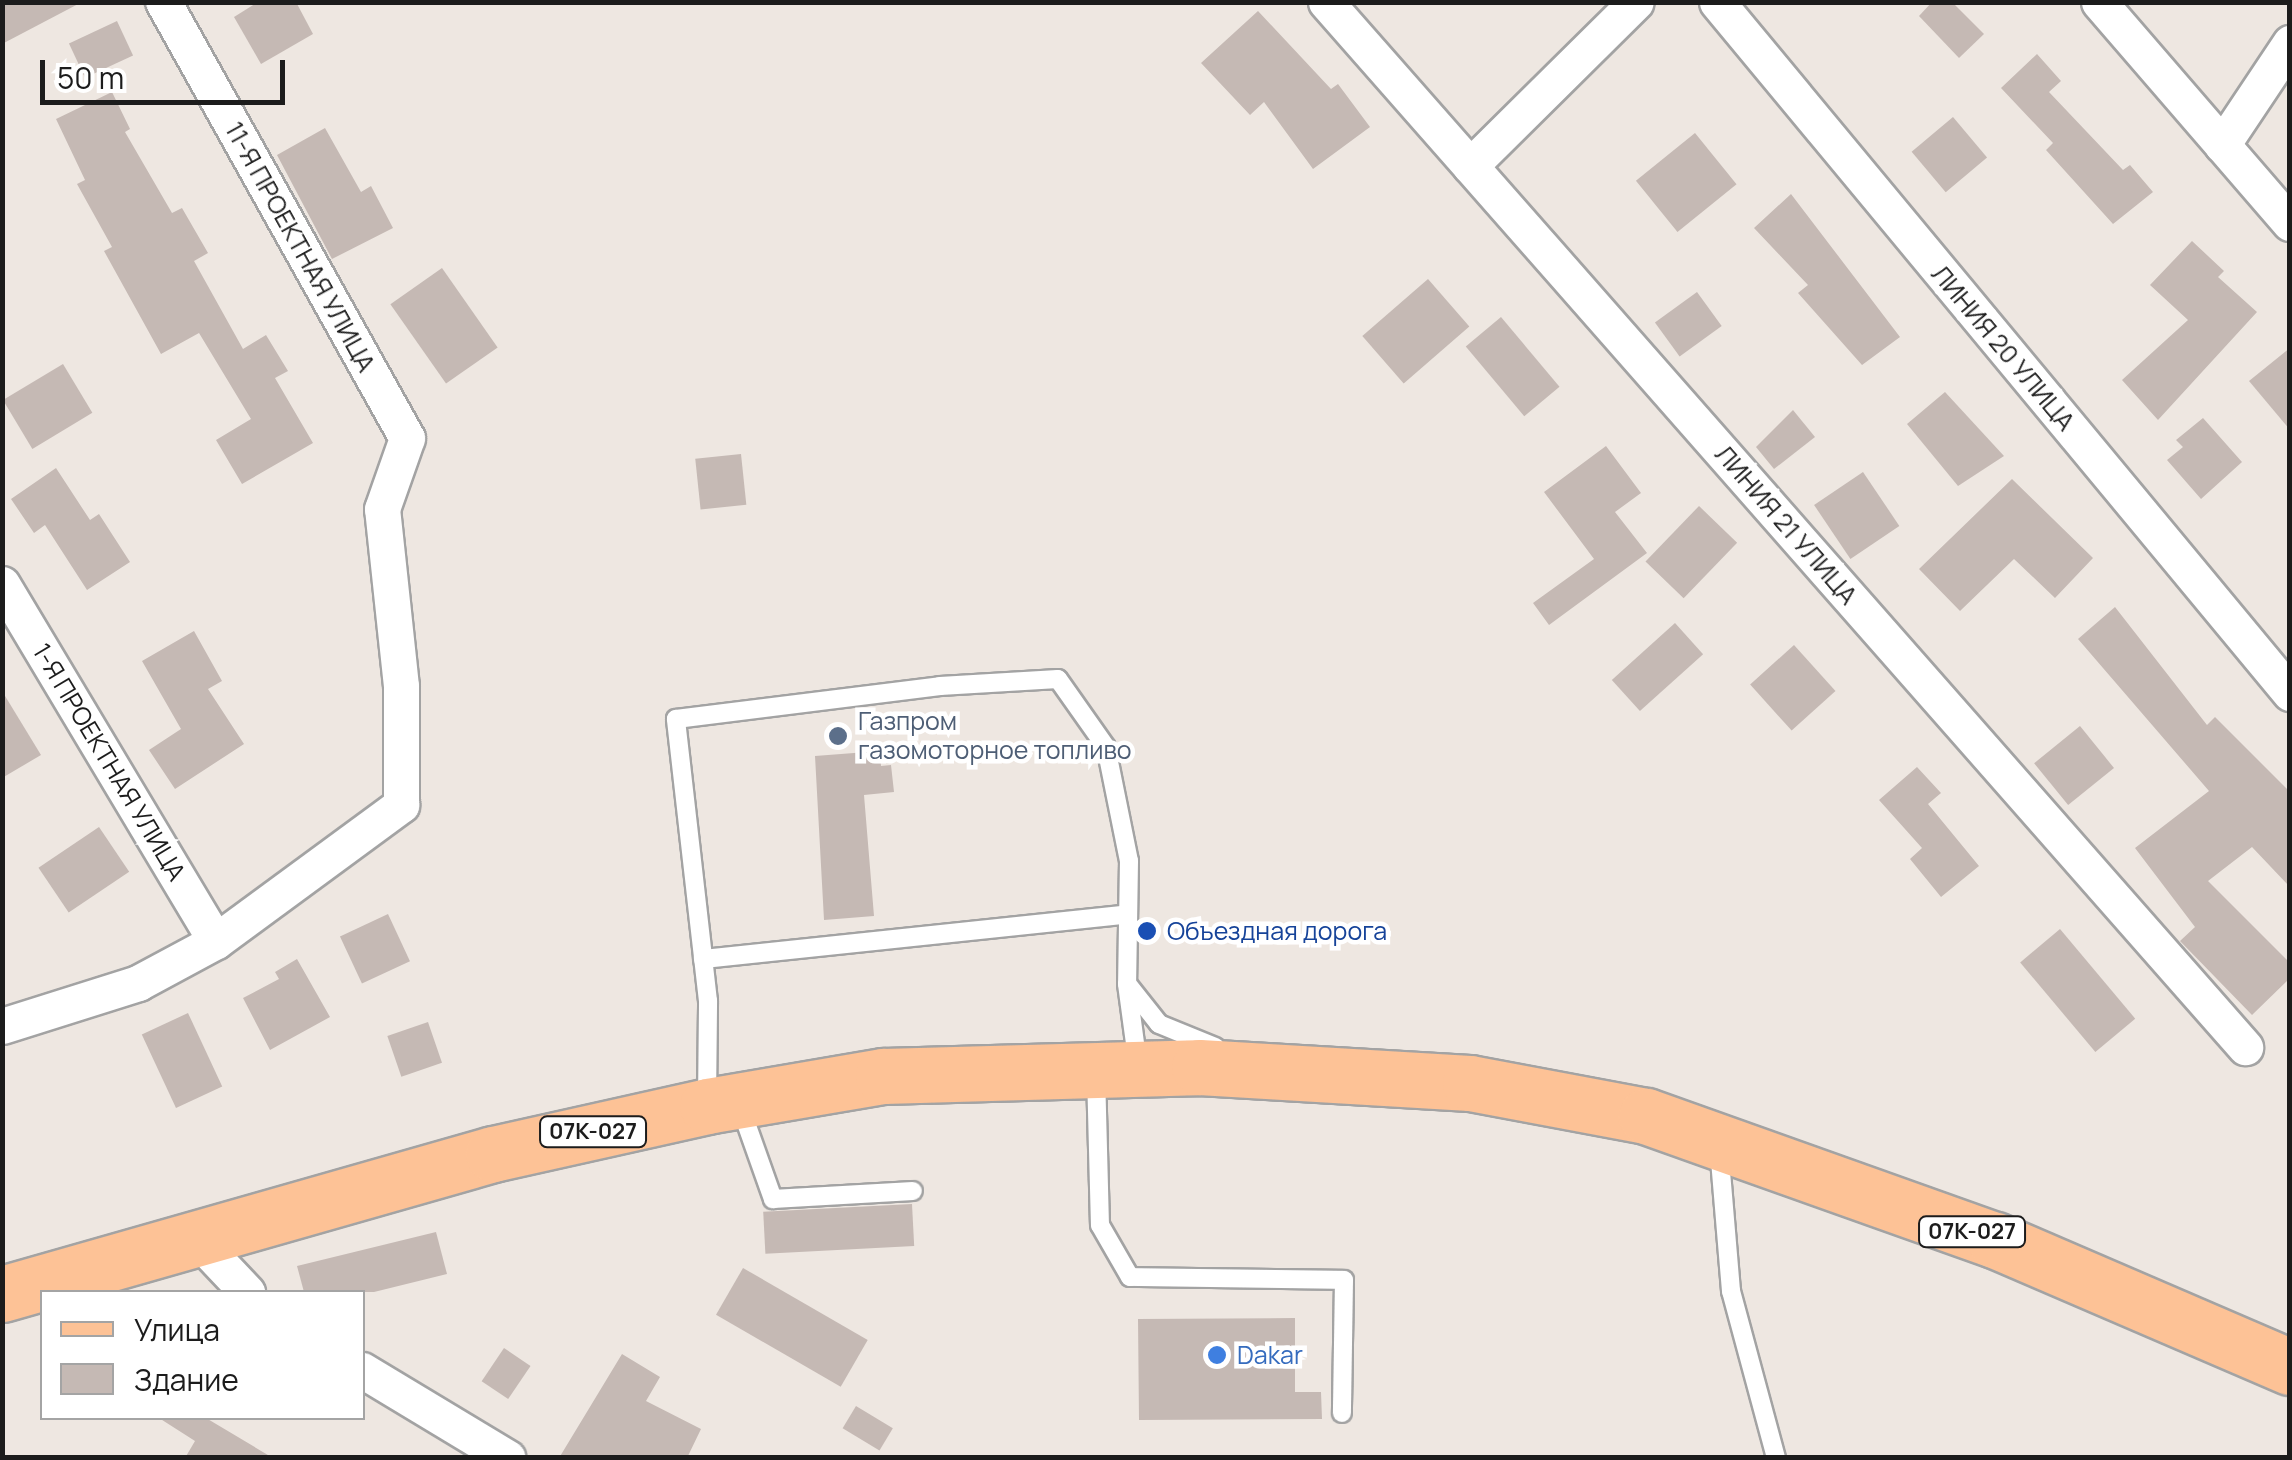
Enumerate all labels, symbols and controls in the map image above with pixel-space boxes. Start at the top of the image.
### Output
scale bar [45,40,290,102]
text: 50 m [57,57,124,98]
street label: 11-Я ПРОЕКТНАЯ УЛИЦА [219,117,381,377]
street label: ЛИНИЯ 20 УЛИЦА [1925,259,2081,437]
street label: ЛИНИЯ 21 УЛИЦА [1709,439,1863,611]
street label: 1-Я ПРОЕКТНАЯ УЛИЦА [26,638,192,886]
place label: Газпром газомоторное топливо [858,707,1132,766]
marker: Газпром газомоторное топливо [827,725,849,747]
place label: Объездная дорога [1167,916,1387,946]
marker: Объездная дорога [1136,920,1158,942]
road number: 07К-027 [538,1115,648,1149]
road number: 07К-027 [1917,1215,2027,1249]
legend [40,1290,365,1420]
text: Улица [134,1309,220,1350]
place label: Dakar [1237,1340,1303,1370]
marker: Dakar [1206,1344,1228,1366]
text: Здание [134,1359,239,1400]

